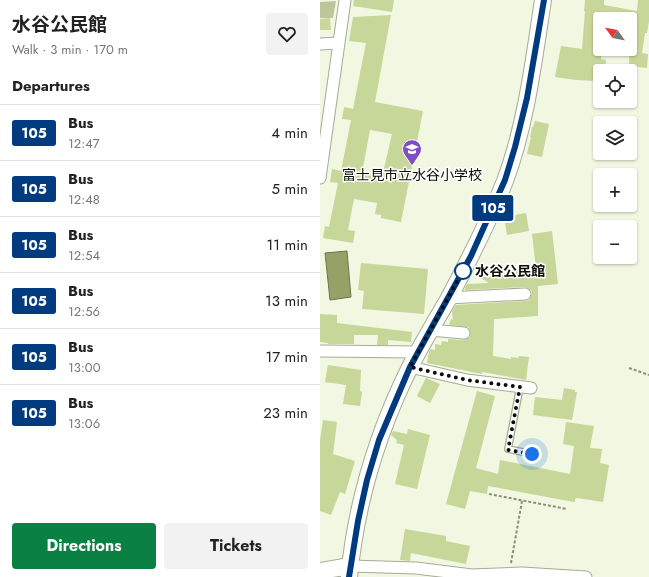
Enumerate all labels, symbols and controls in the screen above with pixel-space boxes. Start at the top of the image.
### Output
text: 水谷公民館 [12,11,107,38]
north arrow [593,12,637,56]
map controls [593,12,637,264]
button: heart [266,13,308,55]
text: Walk · 3 min · 170 m [12,40,128,59]
button: locate [593,64,637,108]
text: Departures [12,75,90,97]
text: Bus [68,112,93,134]
button: layers [593,116,637,160]
text: 4 min [271,122,308,144]
text: 105 [21,123,47,143]
text: 12:47 [68,134,100,153]
school or university icon: 富士見市立水谷小学校 [401,138,423,166]
place label: 富士見市立水谷小学校 [342,165,482,185]
text: Bus [68,168,93,190]
button: + [593,168,637,212]
text: 5 min [272,178,308,200]
text: 105 [21,179,47,199]
text: 12:48 [68,190,100,209]
line badge: 105 [470,195,516,221]
text: 105 [480,198,506,218]
button: − [593,220,637,264]
text: Bus [68,224,93,246]
text: 11 min [267,234,308,256]
text: 105 [21,235,47,255]
text: 12:54 [68,246,100,265]
place label: 水谷公民館 [475,261,545,281]
marker: 水谷公民館 [454,262,472,280]
text: Bus [68,280,93,302]
text: 13 min [265,290,308,312]
text: 105 [21,291,47,311]
text: 12:56 [68,302,100,321]
text: Bus [68,336,93,358]
text: 17 min [265,346,308,368]
text: 105 [21,347,47,367]
text: 13:00 [68,358,100,377]
text: Bus [68,392,93,414]
text: 23 min [263,402,308,424]
text: 105 [21,403,47,423]
text: 13:06 [68,414,100,433]
your location [522,444,542,464]
button: Directions [12,523,156,569]
button: Tickets [164,523,308,569]

